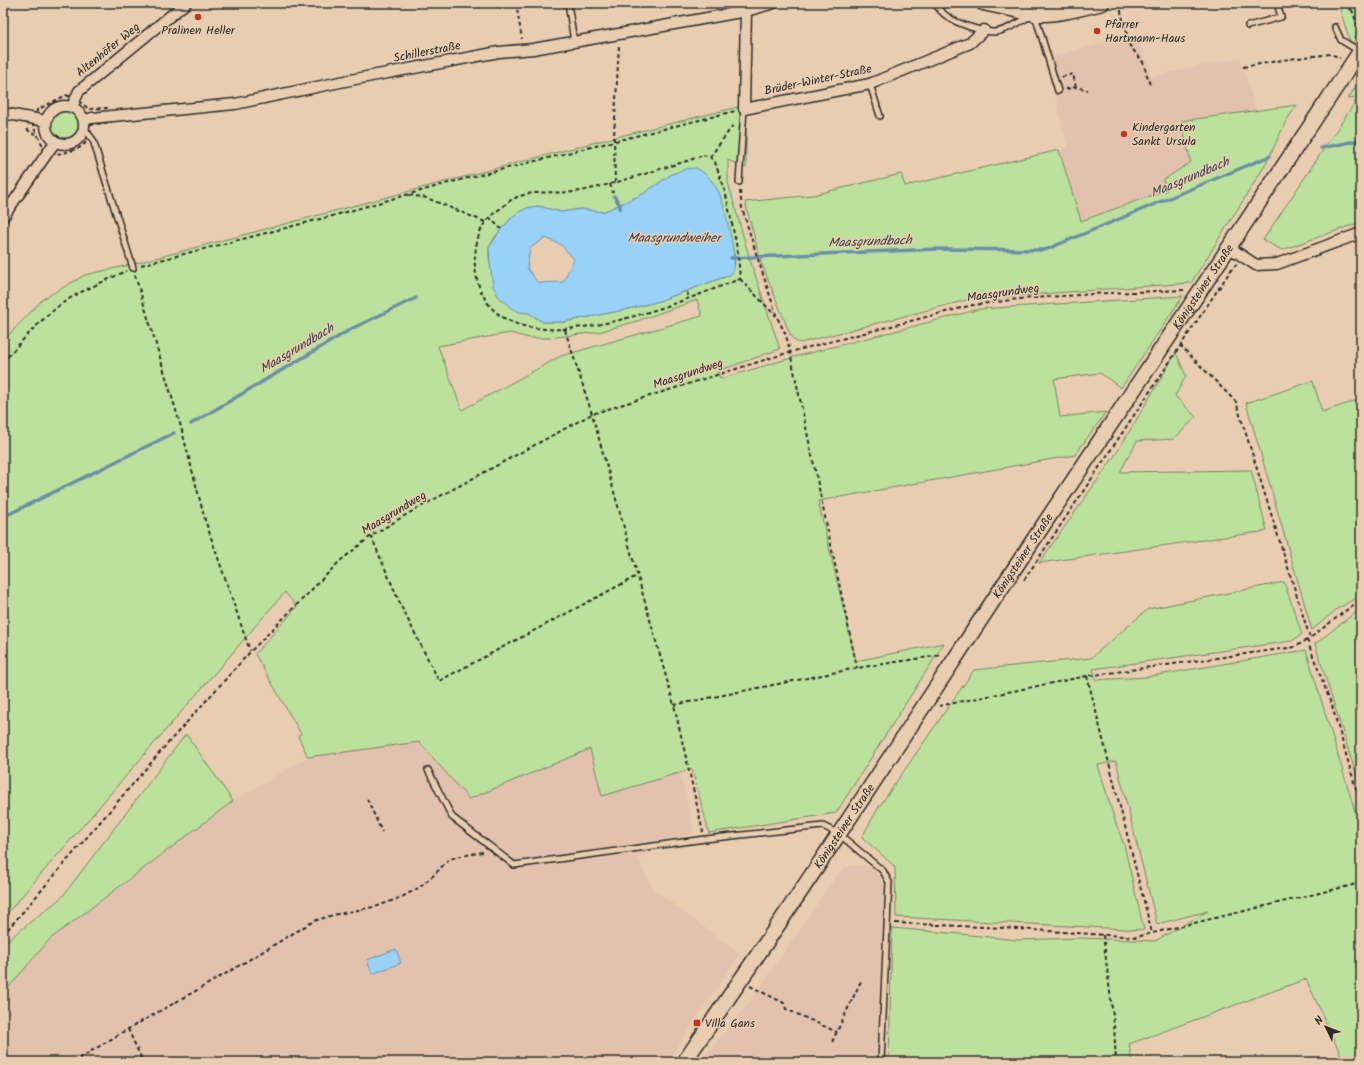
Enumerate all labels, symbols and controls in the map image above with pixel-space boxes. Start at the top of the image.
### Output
marker: Pralinen Heller [193,12,203,22]
place label: Pfarrer Hartmann-Haus [1105,15,1185,48]
street label: Altenhöfer Weg [72,18,144,82]
place label: Pralinen Heller [161,21,236,40]
marker: Pfarrer Hartmann-Haus [1092,26,1102,36]
street label: Schillerstraße [392,36,463,68]
street label: Brüder-Winter-Straße [763,59,874,101]
place label: Kindergarten Sankt Ursula [1132,118,1196,151]
marker: Kindergarten Sankt Ursula [1119,129,1129,139]
water label: Maasgrundbach [1147,152,1234,204]
water label: Maasgrundweiher [628,228,723,249]
water label: Maasgrundbach [828,230,913,254]
street label: Königsteiner Straße [1167,240,1239,333]
street label: Maasgrundweg [966,278,1041,307]
water label: Maasgrundbach [256,318,339,380]
street label: Maasgrundweg [650,354,726,394]
street label: Maasgrundweg [358,486,430,540]
street label: Königsteiner Straße [987,509,1058,603]
street label: Königsteiner Straße [809,779,880,873]
north arrow [1306,1007,1346,1047]
text: N [1310,1012,1328,1030]
place label: Villa Gans [705,1014,755,1033]
marker: Villa Gans [692,1018,702,1028]

